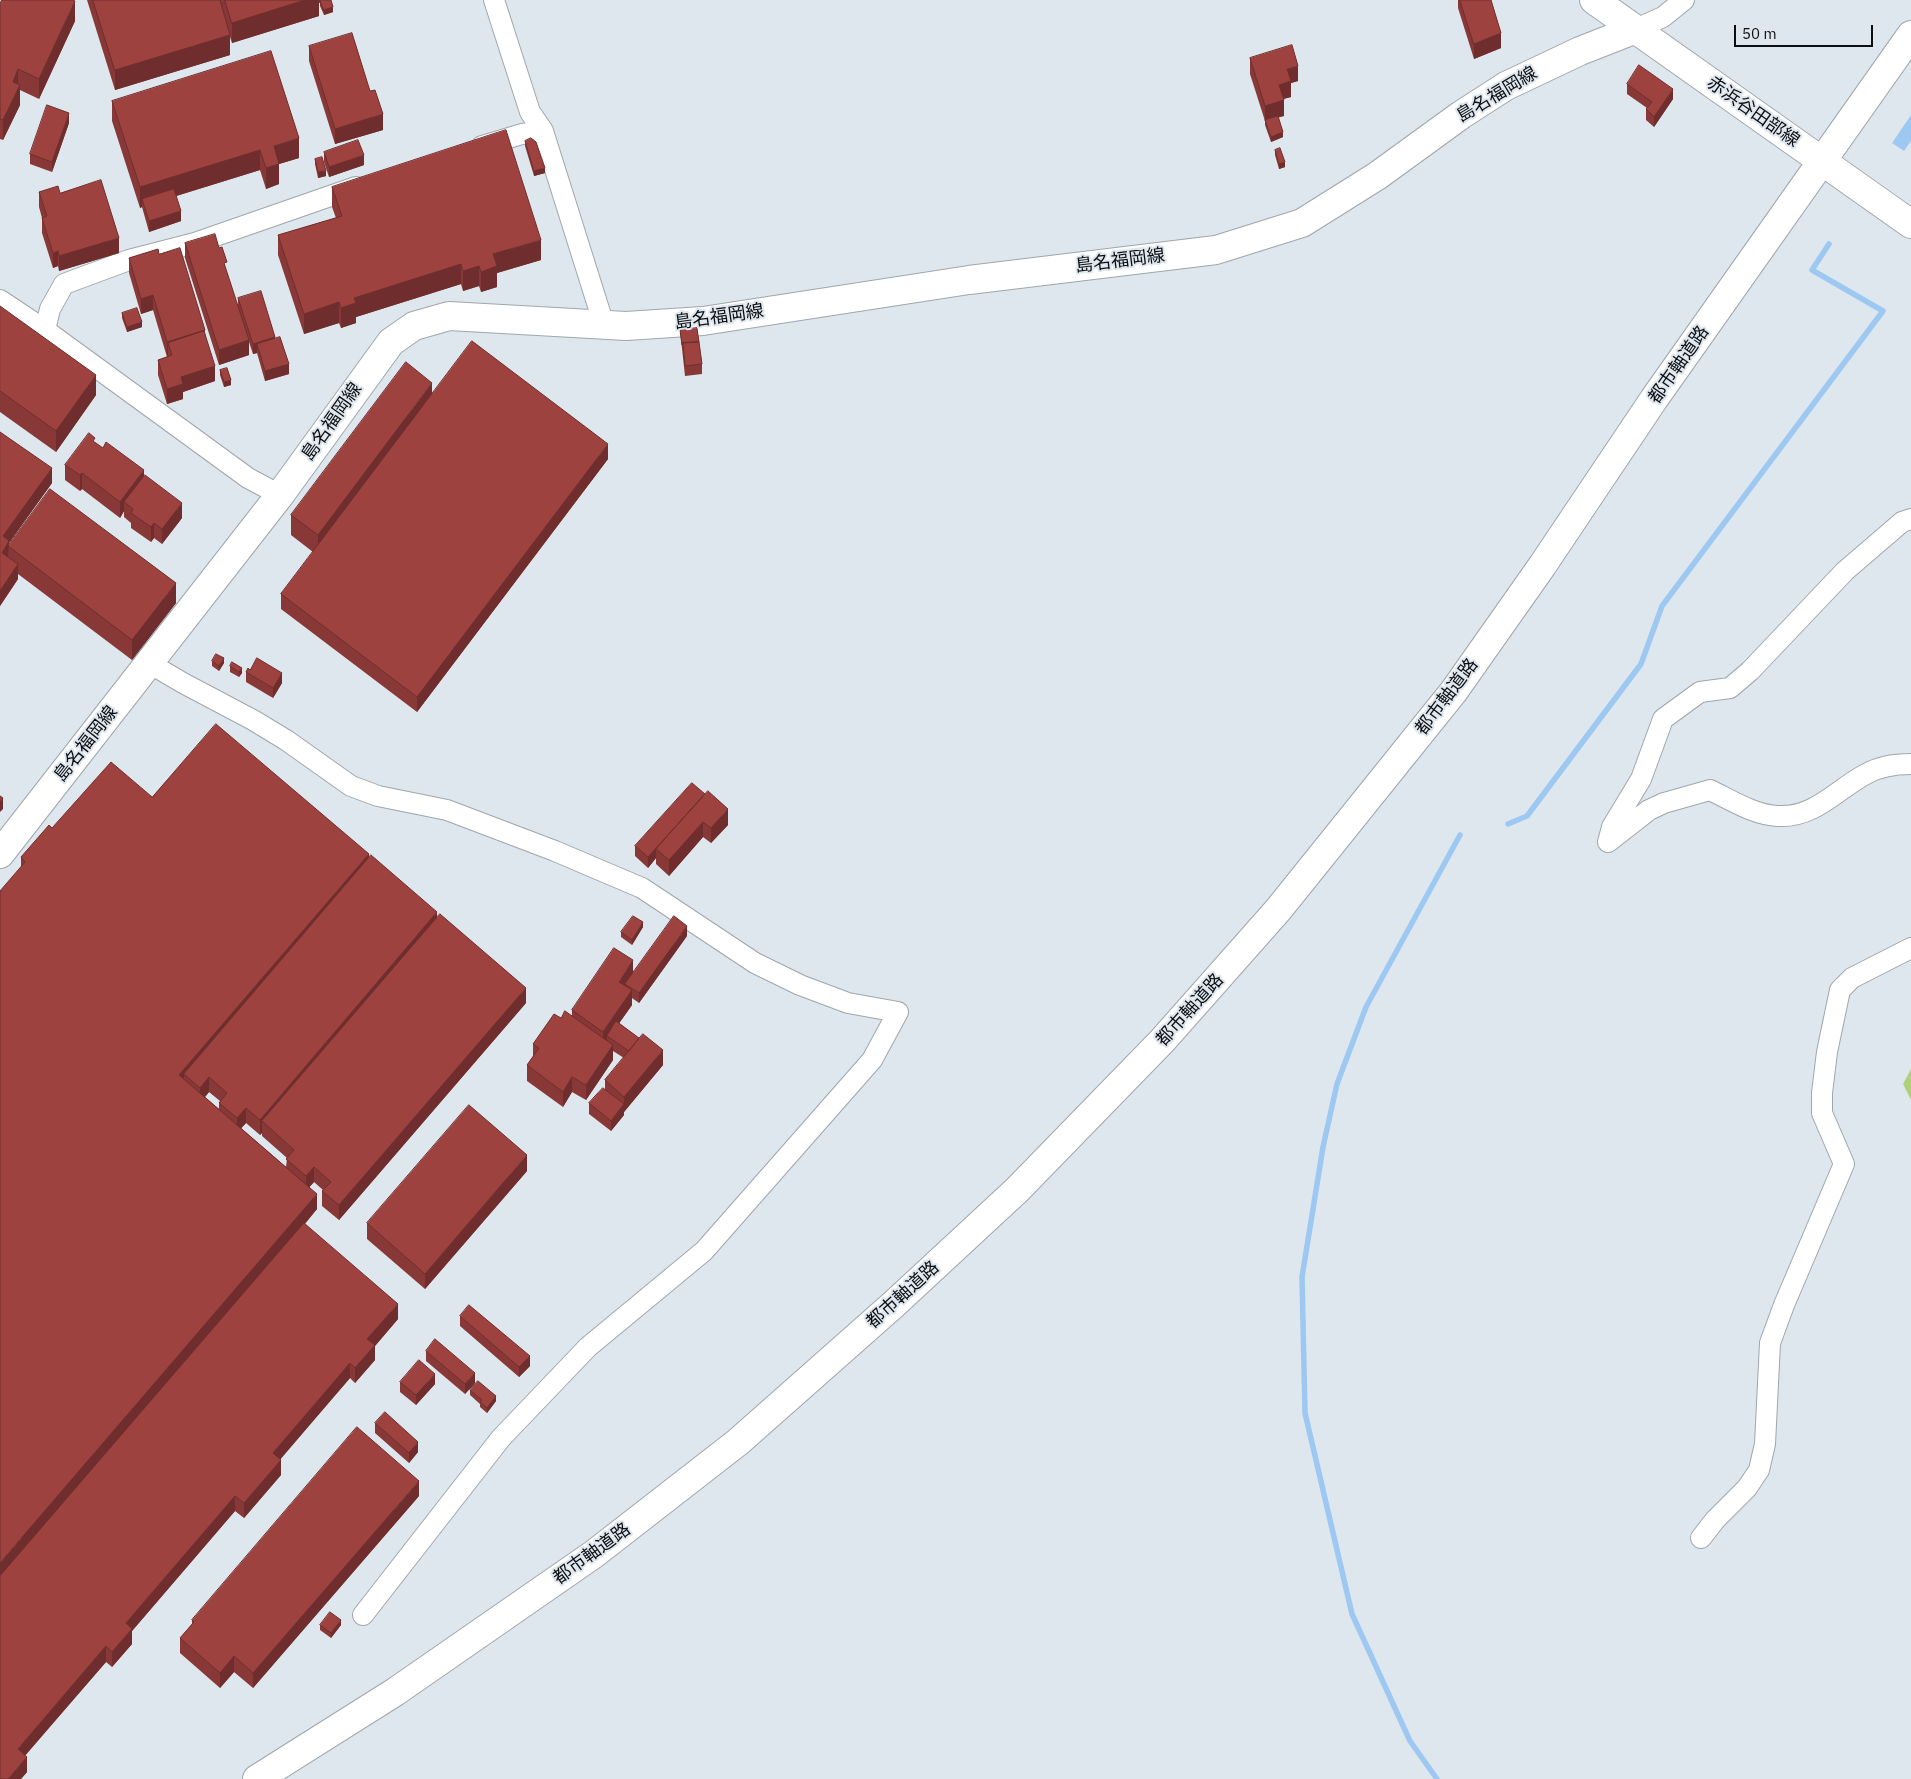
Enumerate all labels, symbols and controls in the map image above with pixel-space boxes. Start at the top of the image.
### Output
scale bar [1736,15,1875,47]
text: 50 m [1742,24,1777,43]
street label: 島名福岡線 [1453,63,1541,127]
street label: 赤浜谷田部線 [1703,72,1803,152]
street label: 島名福岡線 [1074,245,1166,277]
street label: 島名福岡線 [673,300,765,334]
street label: 都市軸道路 [1644,322,1714,408]
street label: 島名福岡線 [297,379,367,465]
street label: 都市軸道路 [1411,655,1483,739]
street label: 島名福岡線 [50,702,122,786]
street label: 都市軸道路 [1152,969,1228,1051]
street label: 都市軸道路 [862,1257,944,1333]
street label: 都市軸道路 [549,1519,635,1589]

